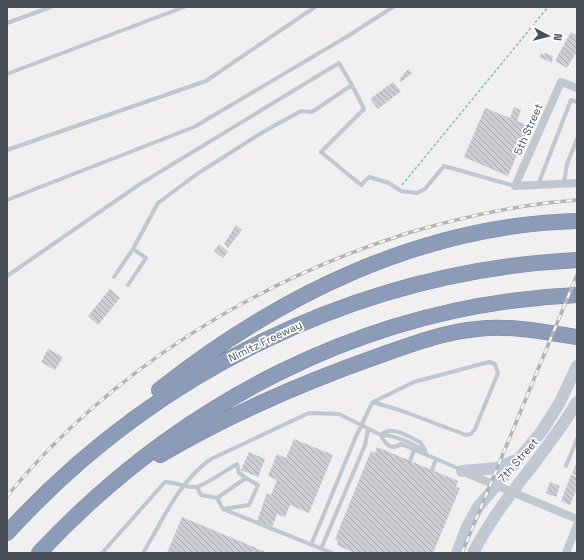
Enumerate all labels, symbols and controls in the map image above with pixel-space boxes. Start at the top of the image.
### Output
north arrow [528,16,568,56]
text: N [551,33,565,42]
street label: 5th Street [510,101,546,157]
street label: Nimitz Freeway [226,317,304,365]
street label: 7th Street [495,435,541,485]

